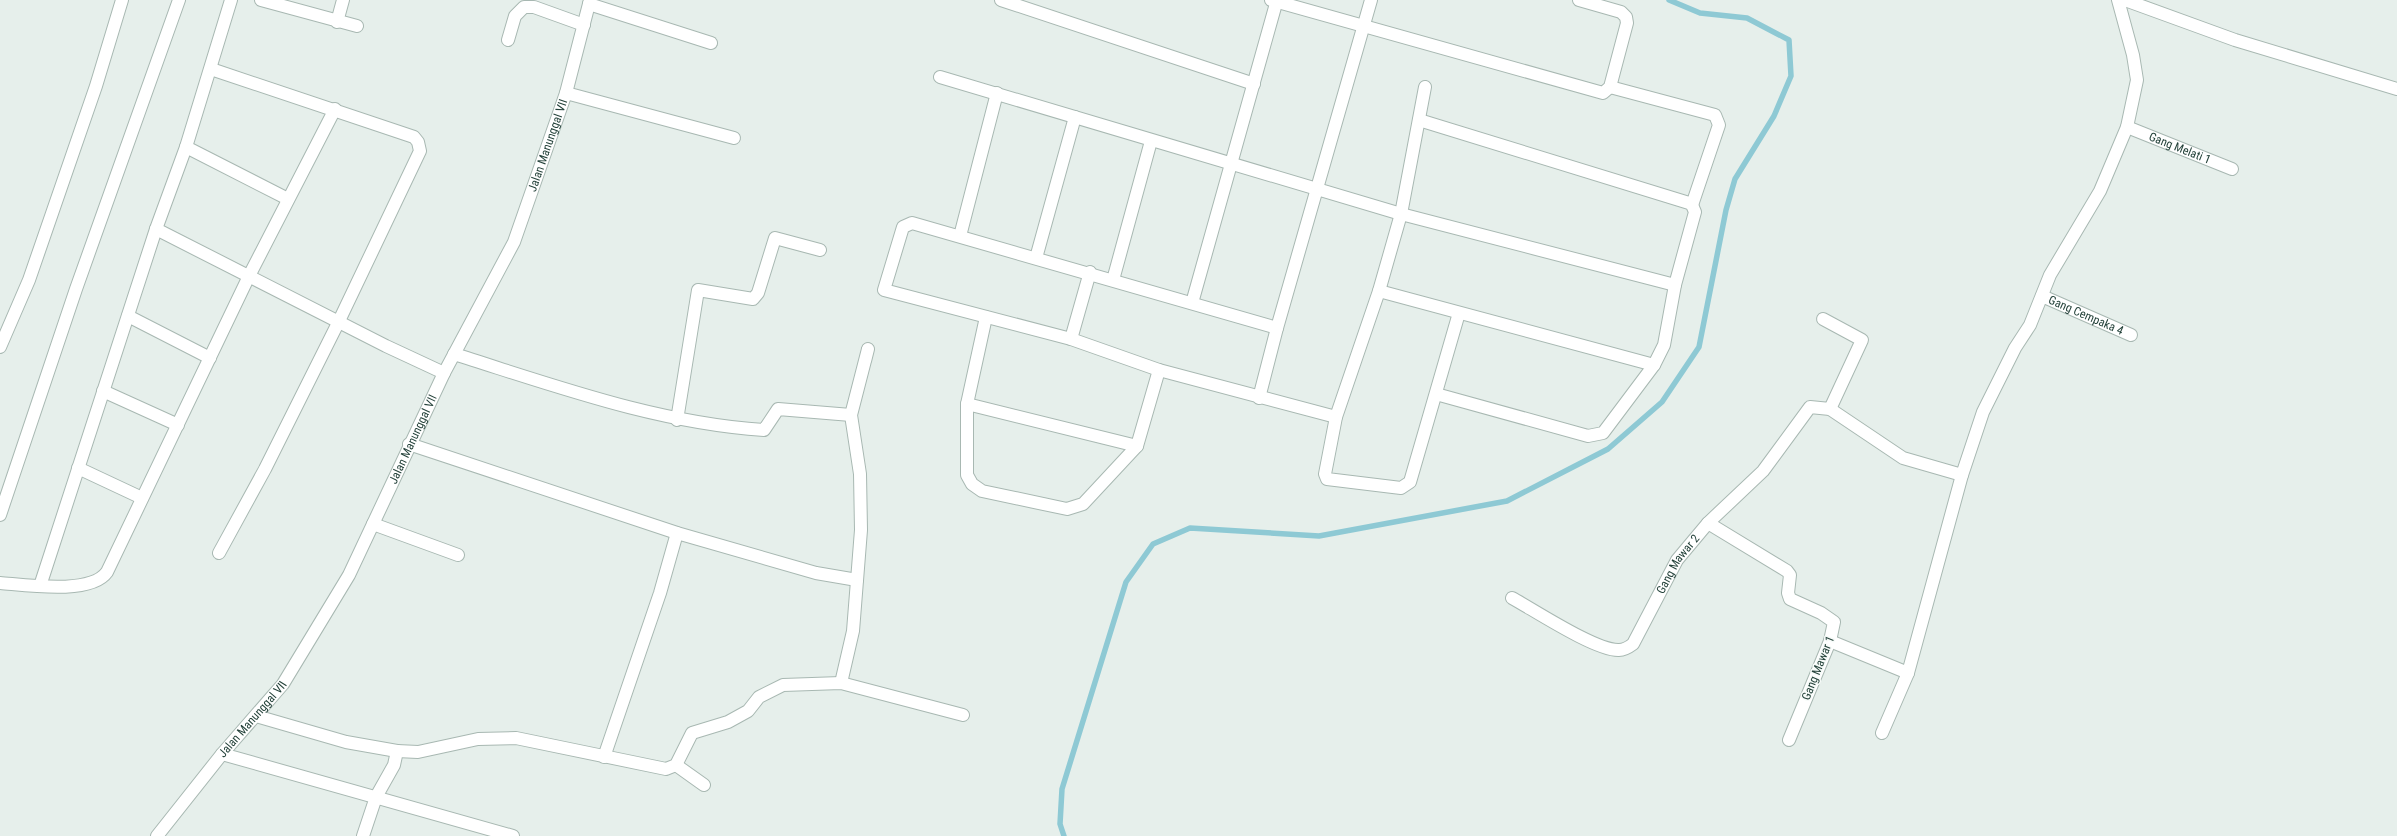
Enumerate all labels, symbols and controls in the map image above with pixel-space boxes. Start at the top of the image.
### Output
street label: Jalan Manunggal VII [525,97,570,193]
street label: Gang Melati 1 [2147,129,2213,167]
street label: Gang Cempaka 4 [2046,293,2126,338]
street label: Jalan Manunggal VII [386,392,440,486]
street label: Gang Mawar 2 [1654,532,1702,596]
street label: Gang Mawar 1 [1799,634,1837,702]
street label: Jalan Manunggal VII [215,679,290,760]

